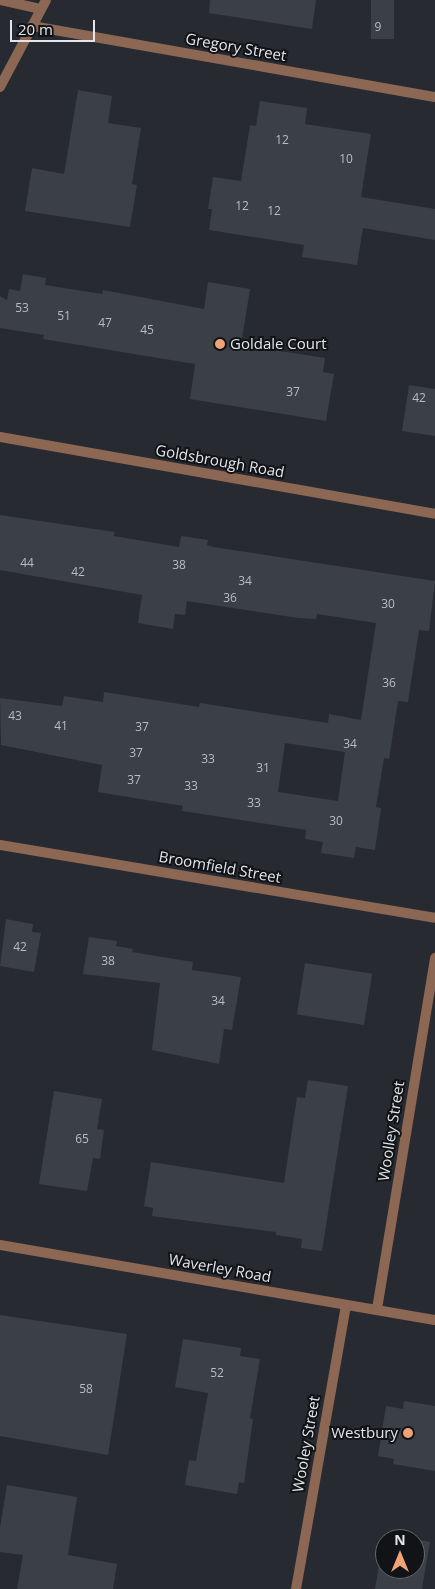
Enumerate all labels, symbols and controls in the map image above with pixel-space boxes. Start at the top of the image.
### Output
scale bar [12,10,98,42]
text: 20 m [18,19,53,39]
house number: 9 [375,20,381,34]
street label: Gregory Street [184,29,288,65]
house number: 12 [275,133,289,147]
house number: 10 [339,152,353,166]
house number: 12 [235,199,249,213]
house number: 12 [267,204,281,218]
house number: 53 [15,301,29,315]
house number: 51 [57,309,71,323]
house number: 47 [98,316,112,330]
house number: 45 [140,323,154,337]
place label: Goldale Court [230,335,326,353]
marker: Goldale Court [214,338,226,350]
house number: 37 [286,385,300,399]
house number: 42 [412,391,426,405]
street label: Goldsbrough Road [154,441,286,481]
house number: 44 [20,556,34,570]
house number: 38 [172,558,186,572]
house number: 42 [71,565,85,579]
house number: 34 [238,574,252,588]
house number: 36 [223,591,237,605]
house number: 30 [381,597,395,611]
house number: 36 [382,676,396,690]
house number: 43 [8,709,22,723]
house number: 41 [54,719,68,733]
house number: 37 [135,720,149,734]
house number: 34 [343,737,357,751]
house number: 37 [129,746,143,760]
house number: 33 [201,752,215,766]
house number: 31 [256,761,270,775]
house number: 37 [127,773,141,787]
house number: 33 [184,779,198,793]
house number: 33 [247,796,261,810]
house number: 30 [329,814,343,828]
street label: Broomfield Street [157,847,283,887]
house number: 42 [13,940,27,954]
house number: 38 [101,954,115,968]
house number: 34 [211,994,225,1008]
street label: Woolley Street [374,1080,408,1182]
house number: 65 [75,1132,89,1146]
street label: Waverley Road [167,1250,273,1286]
house number: 52 [210,1366,224,1380]
house number: 58 [79,1382,93,1396]
street label: Wooley Street [289,1394,323,1494]
place label: Westbury [331,1424,398,1442]
marker: Westbury [402,1427,414,1439]
north arrow [375,1529,425,1579]
text: N [394,1530,406,1549]

